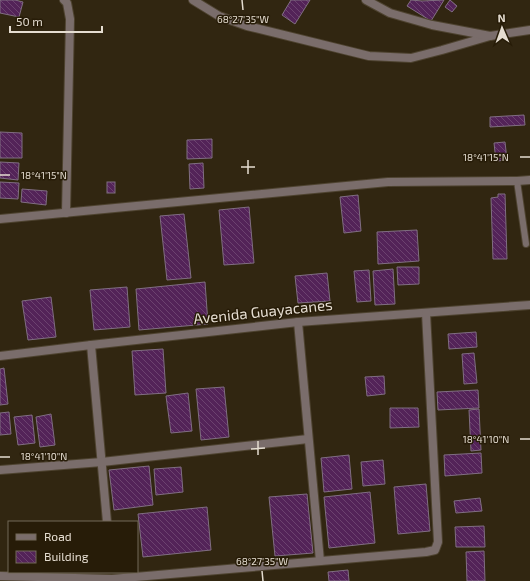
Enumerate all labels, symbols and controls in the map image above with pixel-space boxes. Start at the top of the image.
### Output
scale bar [10,8,102,34]
north arrow [482,8,522,48]
text: N [497,11,506,24]
text: 68°27'35"W [217,13,270,25]
text: 50 m [16,14,43,28]
text: 18°41'15"N [463,151,509,163]
text: 18°41'15"N [21,169,67,181]
street label: Avenida Guayacanes [192,295,333,327]
text: 18°41'10"N [463,433,509,445]
text: 18°41'10"N [21,450,67,462]
legend [8,521,138,573]
text: Road [44,529,72,543]
text: Building [44,549,89,563]
text: 68°27'35"W [236,555,289,567]

